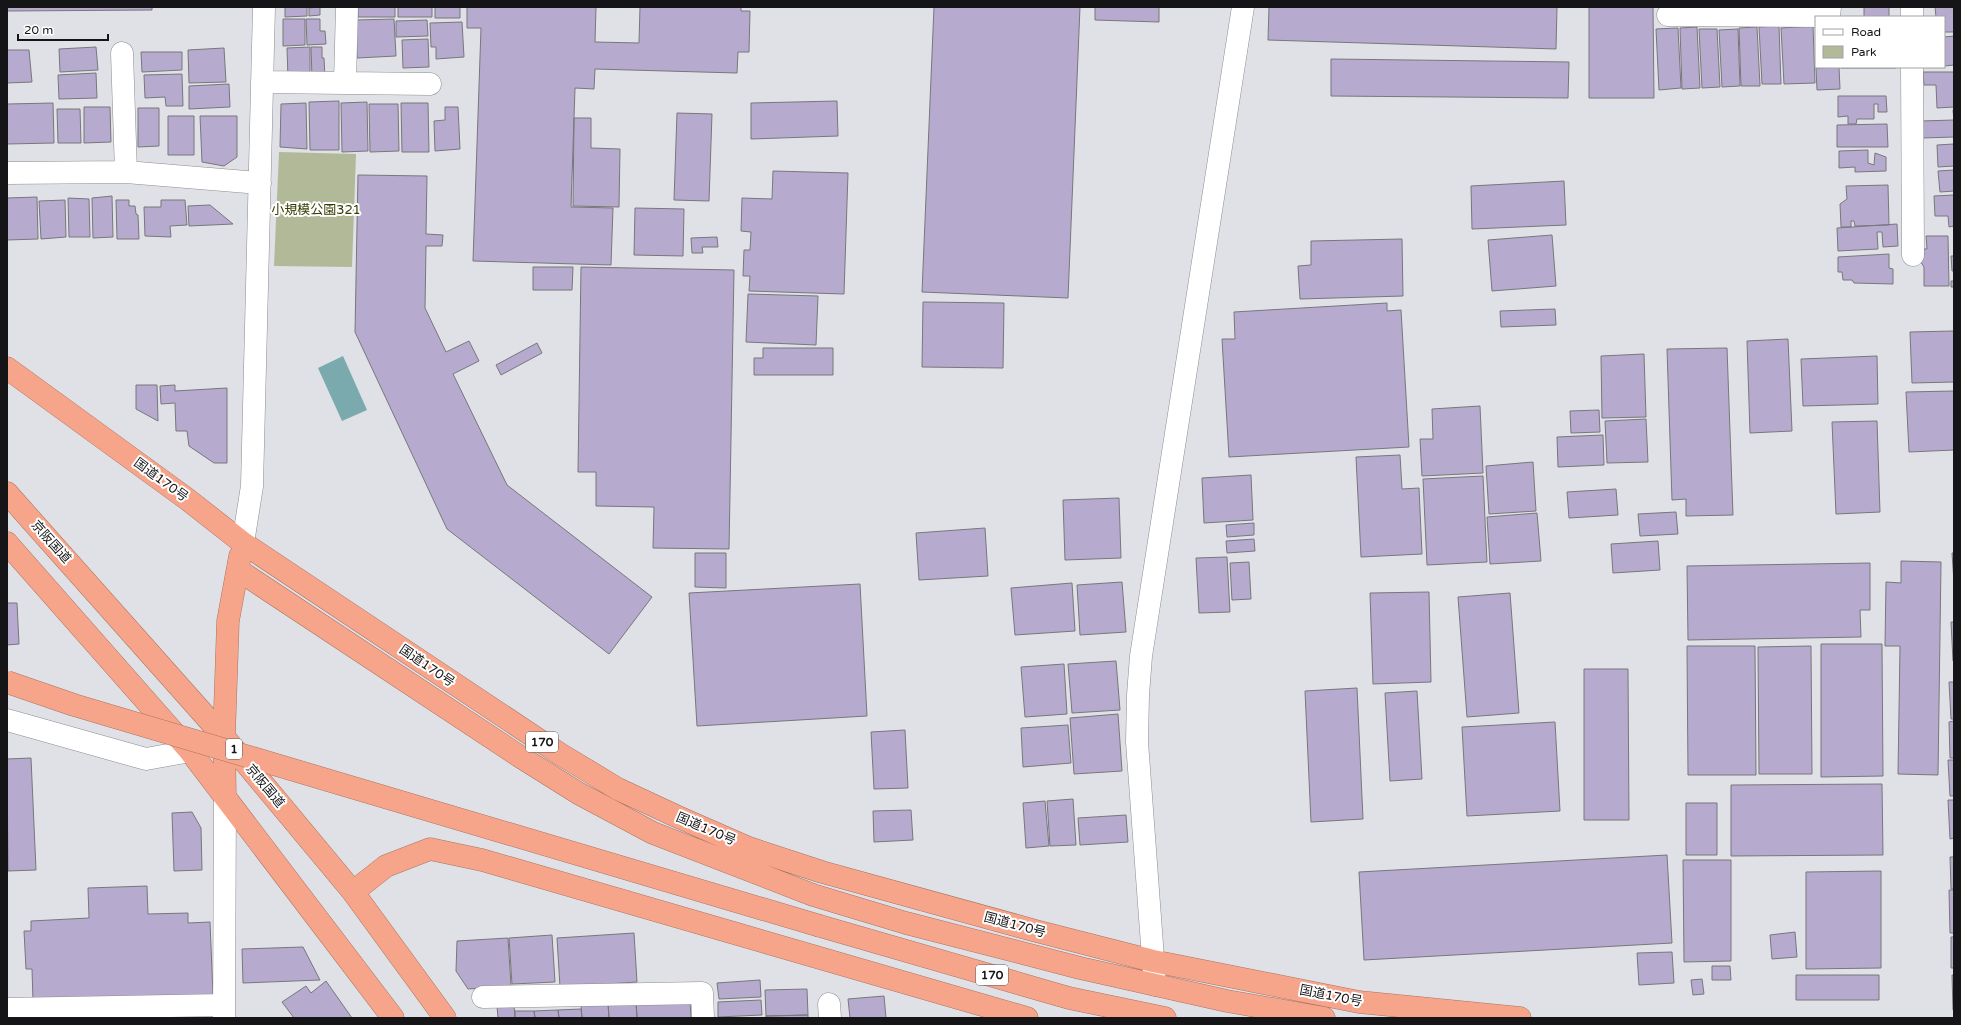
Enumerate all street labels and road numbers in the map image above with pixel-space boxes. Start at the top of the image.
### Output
street label: 国道170号 [131,455,191,505]
street label: 京阪国道 [28,517,74,567]
street label: 国道170号 [396,642,458,690]
road number: 170 [526,732,558,752]
road number: 1 [226,739,242,759]
street label: 京阪国道 [242,761,288,811]
street label: 国道170号 [674,809,738,849]
street label: 国道170号 [982,909,1048,941]
road number: 170 [976,965,1008,985]
street label: 国道170号 [1298,982,1364,1010]

